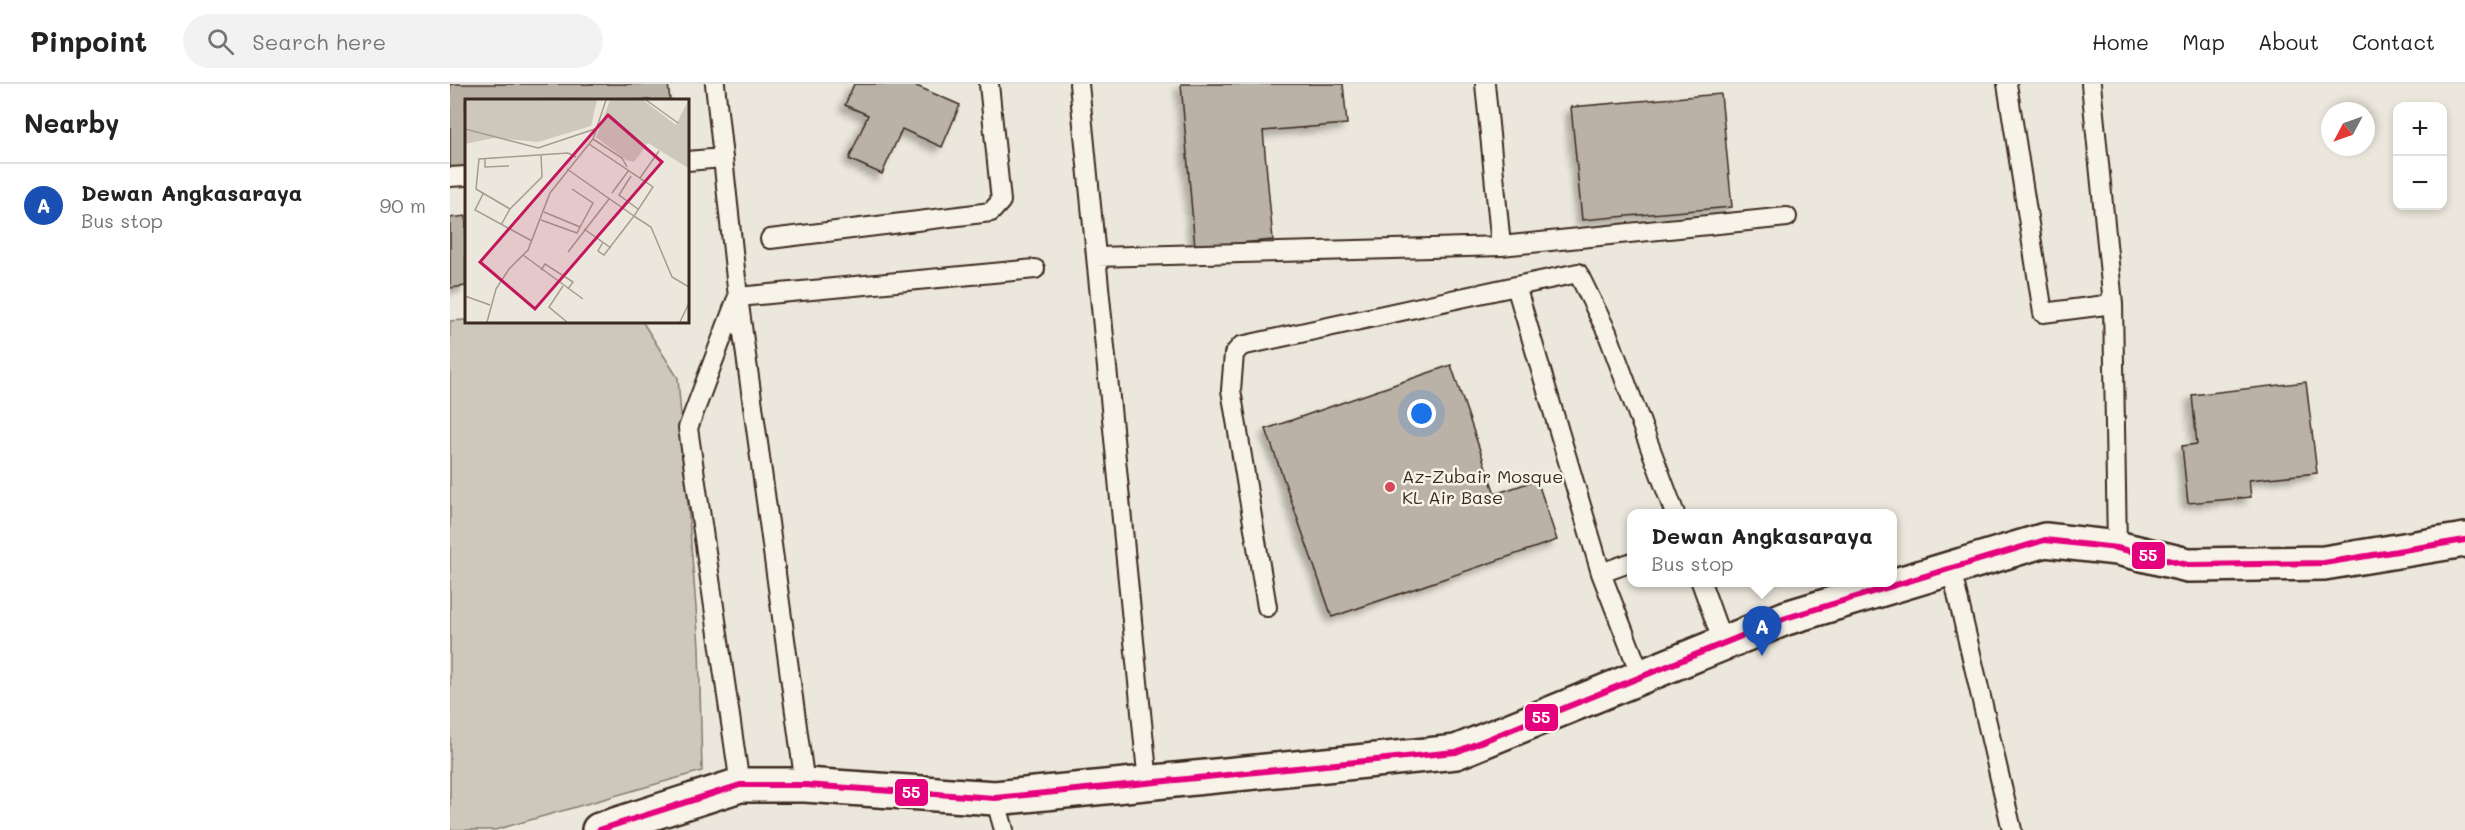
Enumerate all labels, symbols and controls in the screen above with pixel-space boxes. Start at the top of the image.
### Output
search box [183,14,603,68]
text: Pinpoint [30,23,147,59]
icon: search [204,25,237,58]
text: Search here [252,27,386,56]
text: Home [2092,28,2149,55]
text: Map [2182,28,2225,55]
text: About [2258,28,2319,55]
text: Contact [2352,28,2435,55]
inset map [465,99,688,322]
north arrow [2321,102,2375,156]
map controls [2393,102,2447,210]
button: + [2393,102,2447,156]
text: Nearby [24,106,119,140]
button: − [2393,156,2447,210]
text: Dewan Angkasaraya [81,178,302,207]
text: A [37,192,50,218]
text: 90 m [380,192,426,218]
text: Bus stop [81,207,163,233]
your location [1407,399,1436,428]
place label: Az-Zubair Mosque KL Air Base [1402,464,1563,509]
marker: Az-Zubair Mosque KL Air Base [1383,480,1397,494]
popup [1627,509,1897,587]
text: Dewan Angkasaraya [1651,521,1873,550]
line badge: 55 [2131,541,2166,570]
text: 55 [2139,544,2157,565]
text: Bus stop [1651,550,1734,576]
pin: A [1742,606,1782,656]
line badge: 55 [1524,703,1559,732]
text: 55 [1532,706,1550,727]
line badge: 55 [894,778,929,807]
text: 55 [902,781,920,802]

